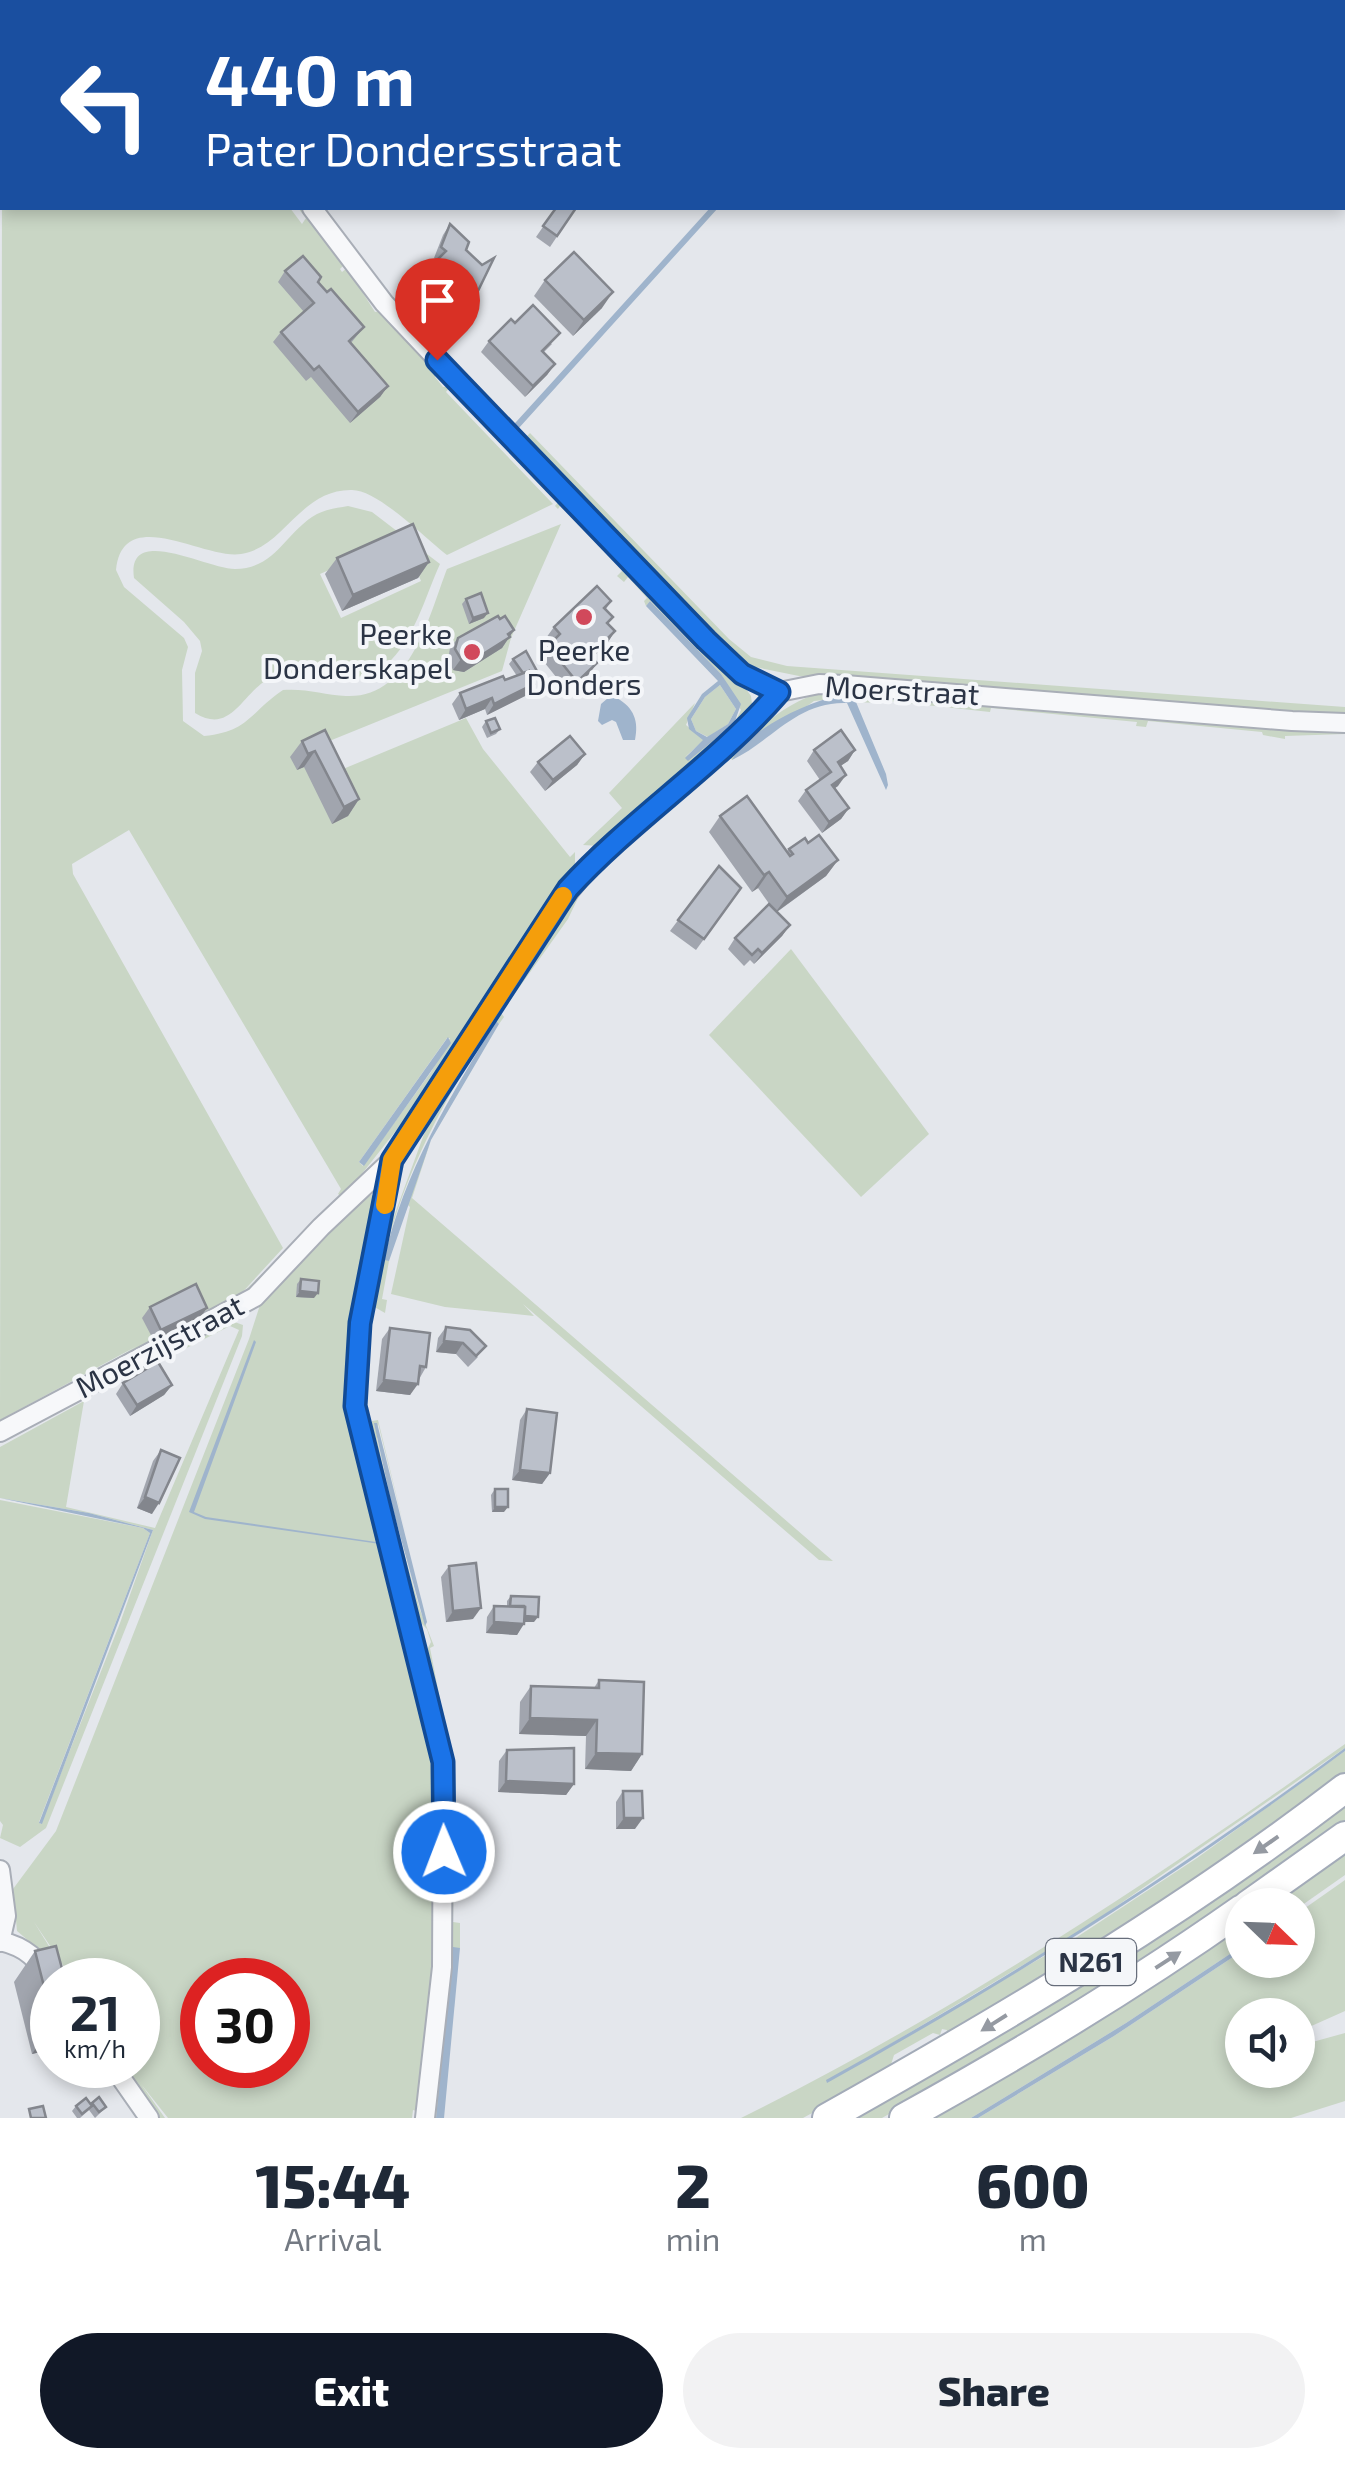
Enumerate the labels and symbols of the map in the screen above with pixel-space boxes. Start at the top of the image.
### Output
pin [395,258,480,361]
marker: Peerke Donders [573,606,595,628]
place label: Peerke Donderskapel [263,615,452,685]
place label: Peerke Donders [527,631,641,701]
marker: Peerke Donderskapel [461,641,483,663]
street label: Moerstraat [824,667,980,711]
street label: Moerzijstraat [69,1286,249,1405]
position arrow [392,1800,496,1904]
one-way arrow [1252,1835,1279,1854]
north arrow [1225,1888,1315,1978]
road number: N261 [1046,1939,1136,1985]
one-way arrow [1154,1952,1182,1970]
speed limit sign: 30 [180,1958,310,2088]
one-way arrow [980,2013,1007,2031]

